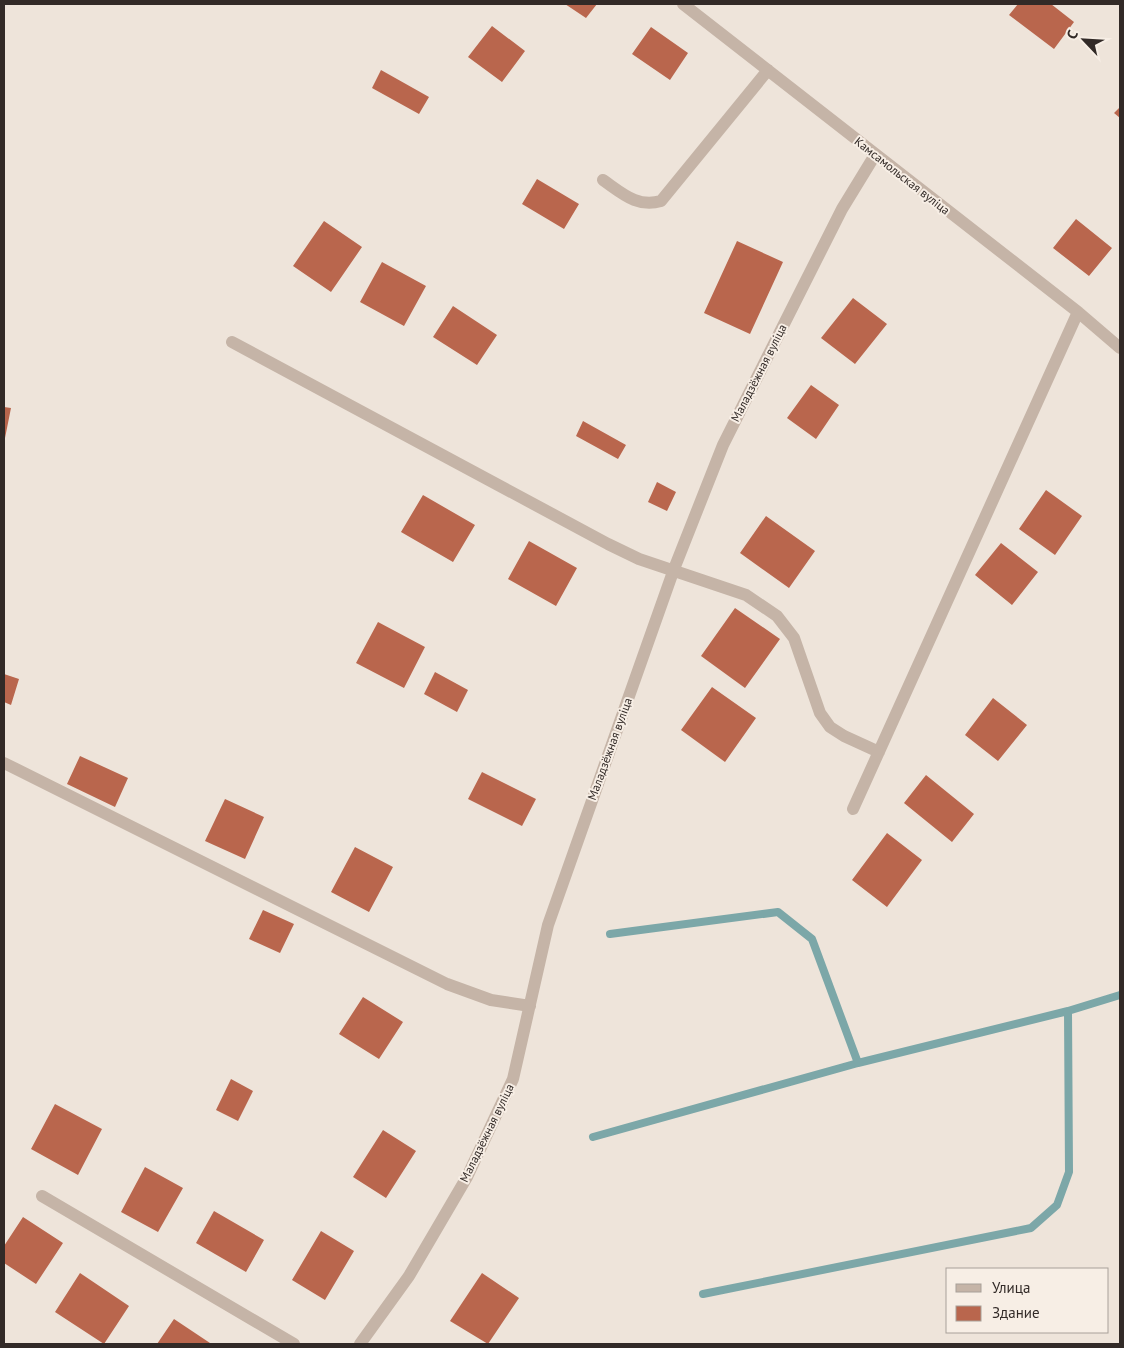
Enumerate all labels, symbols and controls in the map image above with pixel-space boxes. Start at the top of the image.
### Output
north arrow [1059,15,1109,65]
text: С [1062,27,1082,42]
street label: Камсамольская вуліца [852,134,953,218]
street label: Маладзёжная вуліца [727,321,790,424]
street label: Маладзёжная вуліца [584,696,635,802]
street label: Маладзёжная вуліца [456,1081,517,1184]
legend [946,1268,1109,1333]
text: Улица [992,1278,1030,1297]
text: Здание [992,1303,1040,1322]

